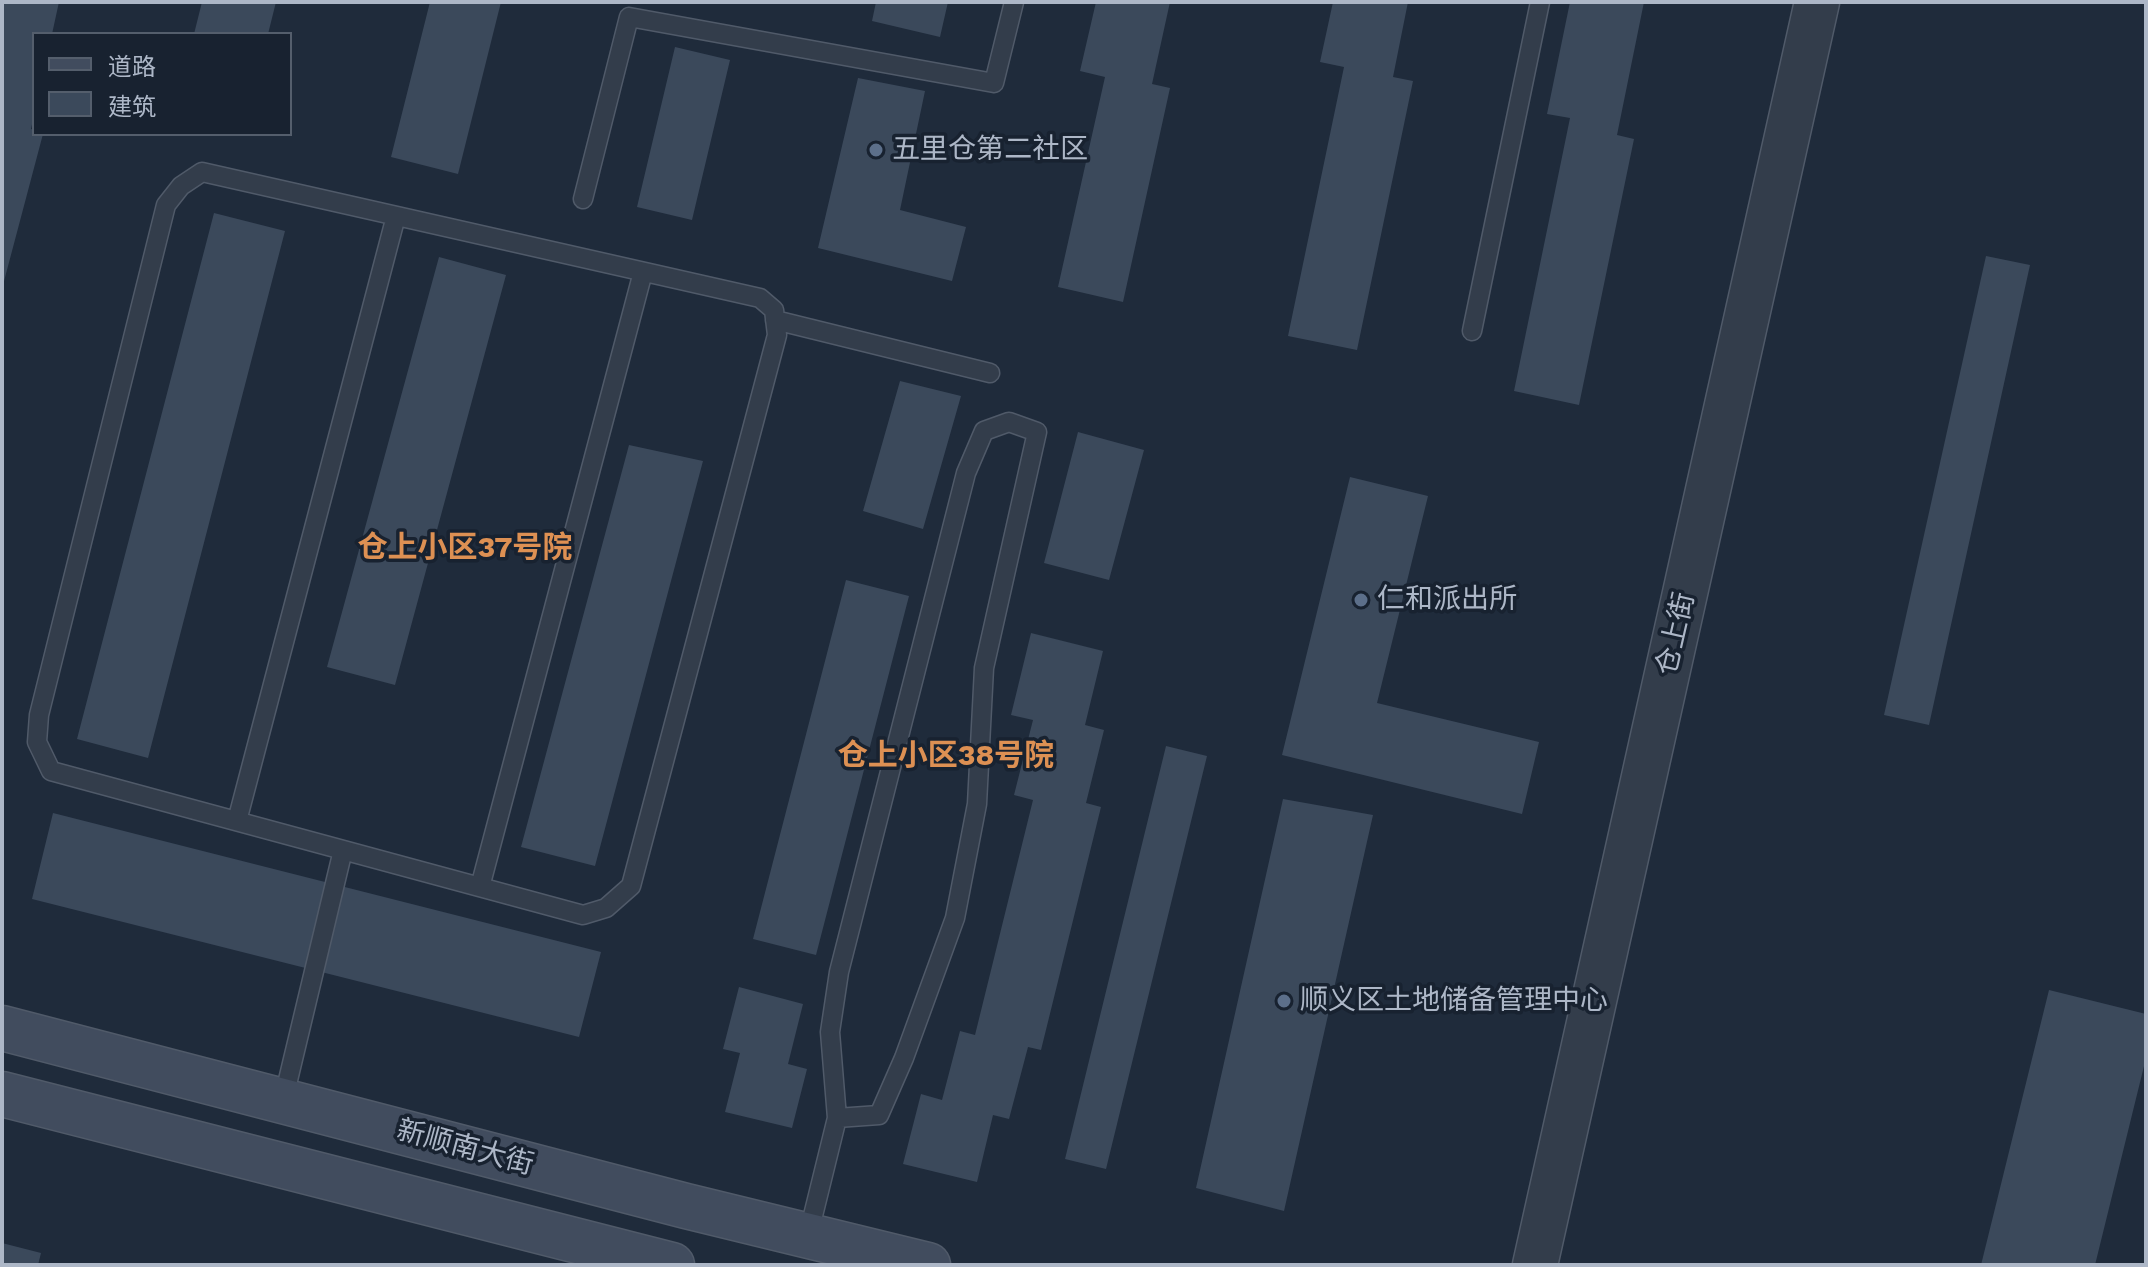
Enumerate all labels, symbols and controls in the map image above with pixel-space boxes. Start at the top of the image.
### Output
legend [32,32,292,136]
text: 道路 [108,53,156,81]
text: 建筑 [108,93,156,121]
place label: 五里仓第二社区 [892,133,1088,167]
marker: 五里仓第二社区 [867,141,885,159]
district label: 仓上小区37号院 [357,530,573,566]
place label: 仁和派出所 [1377,583,1517,617]
street label: 仓上街 [1650,589,1702,679]
marker: 仁和派出所 [1352,591,1370,609]
district label: 仓上小区38号院 [838,738,1054,774]
place label: 顺义区土地储备管理中心 [1300,984,1608,1018]
marker: 顺义区土地储备管理中心 [1275,992,1293,1010]
street label: 新顺南大街 [393,1114,537,1182]

